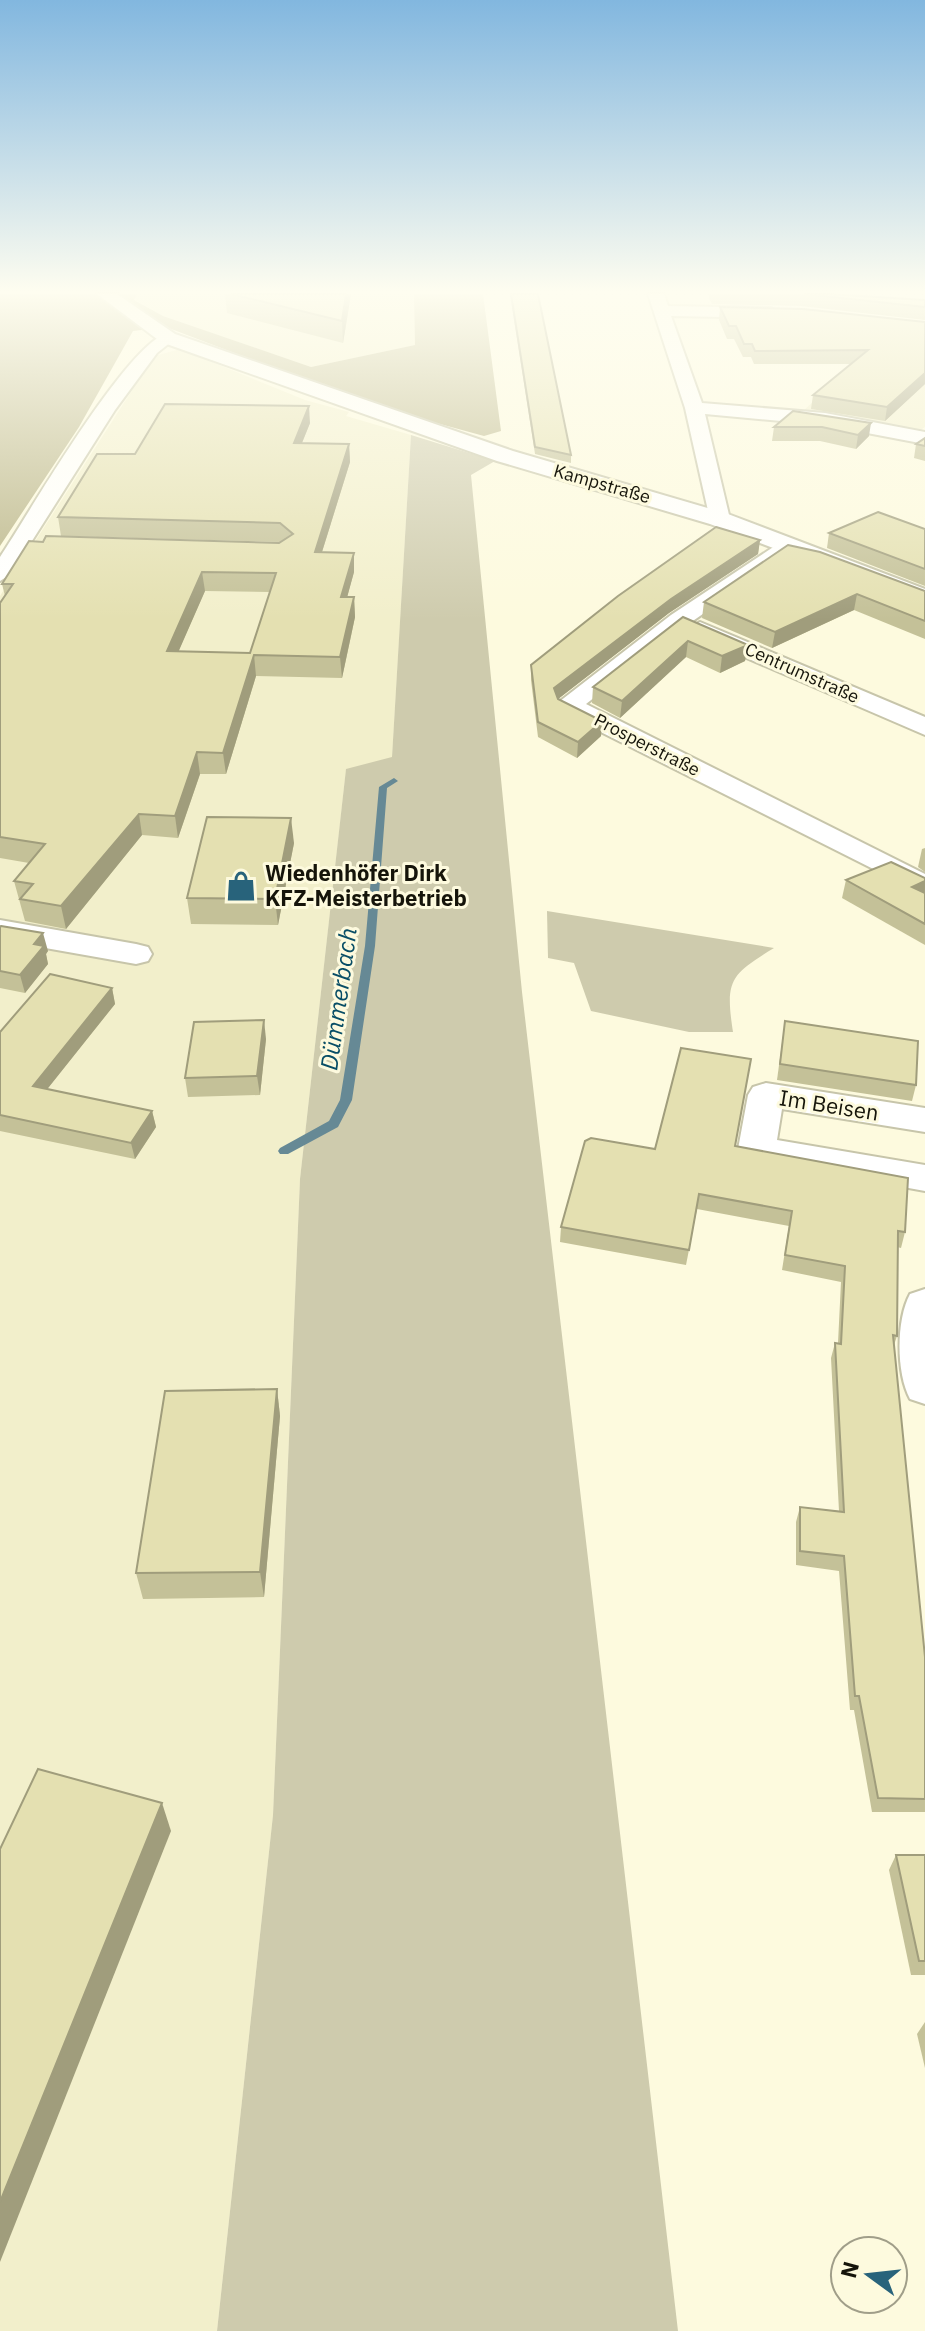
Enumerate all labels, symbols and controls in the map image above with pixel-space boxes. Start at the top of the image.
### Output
street label: Kampstraße [551,459,653,508]
street label: Centrumstraße [741,637,863,708]
street label: Prosperstraße [591,708,704,781]
place label: Wiedenhöfer Dirk KFZ-Meisterbetrieb [265,858,467,912]
shop icon: Wiedenhöfer Dirk KFZ-Meisterbetrieb [224,869,258,903]
water label: Dümmerbach [312,925,364,1072]
street label: Im Beisen [777,1082,881,1127]
north arrow [829,2235,909,2315]
text: N [833,2258,865,2281]

